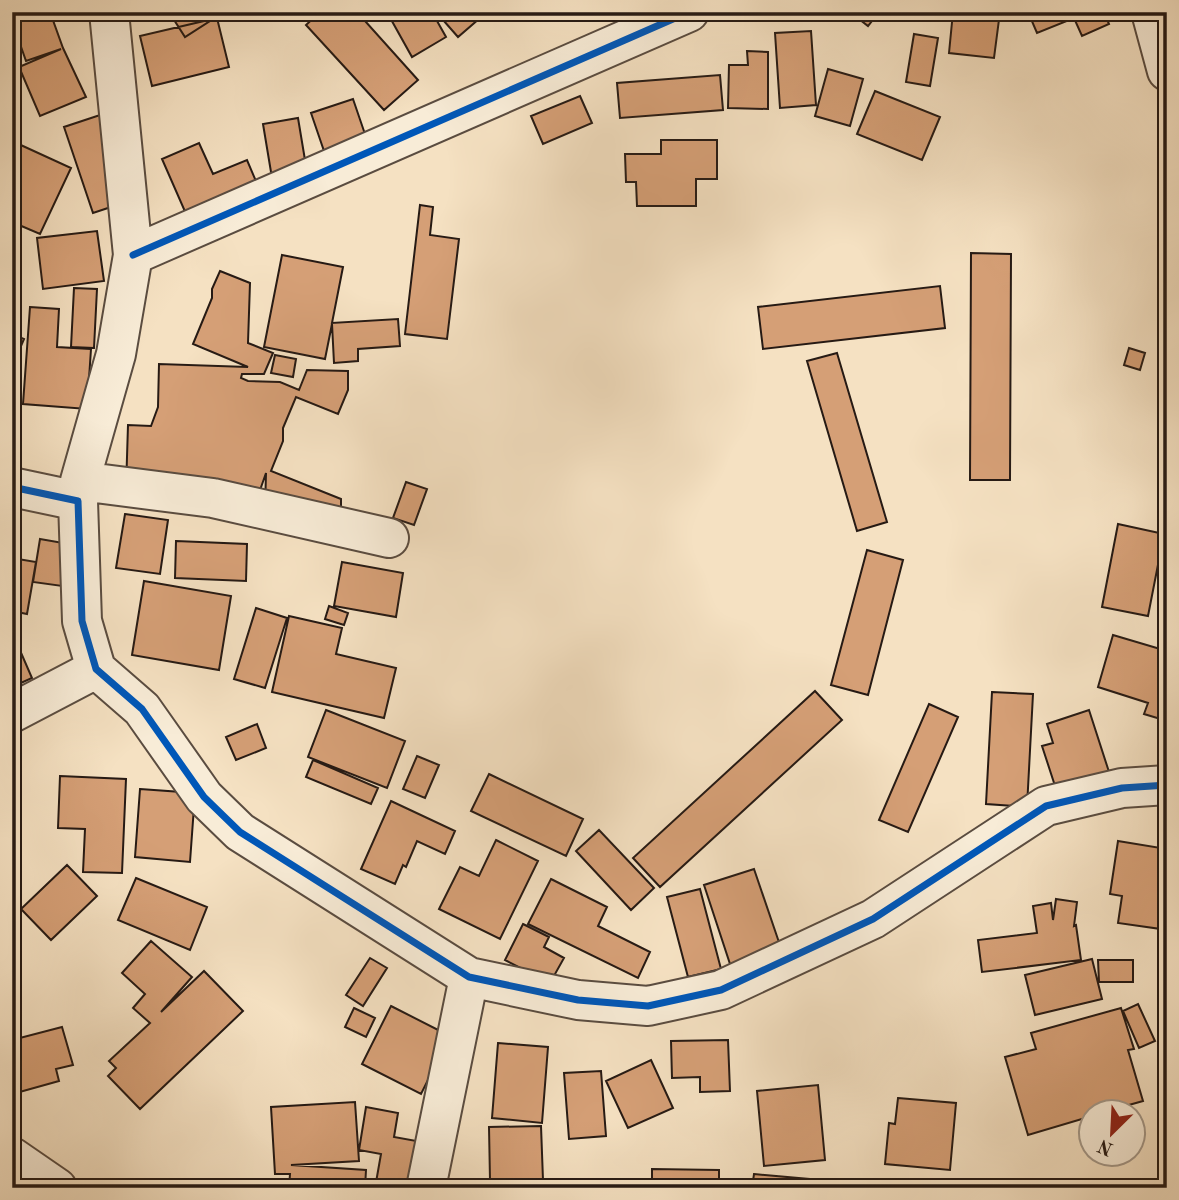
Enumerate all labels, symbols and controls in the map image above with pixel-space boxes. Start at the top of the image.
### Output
north arrow [1078,1098,1148,1168]
text: N [1095,1134,1117,1158]

